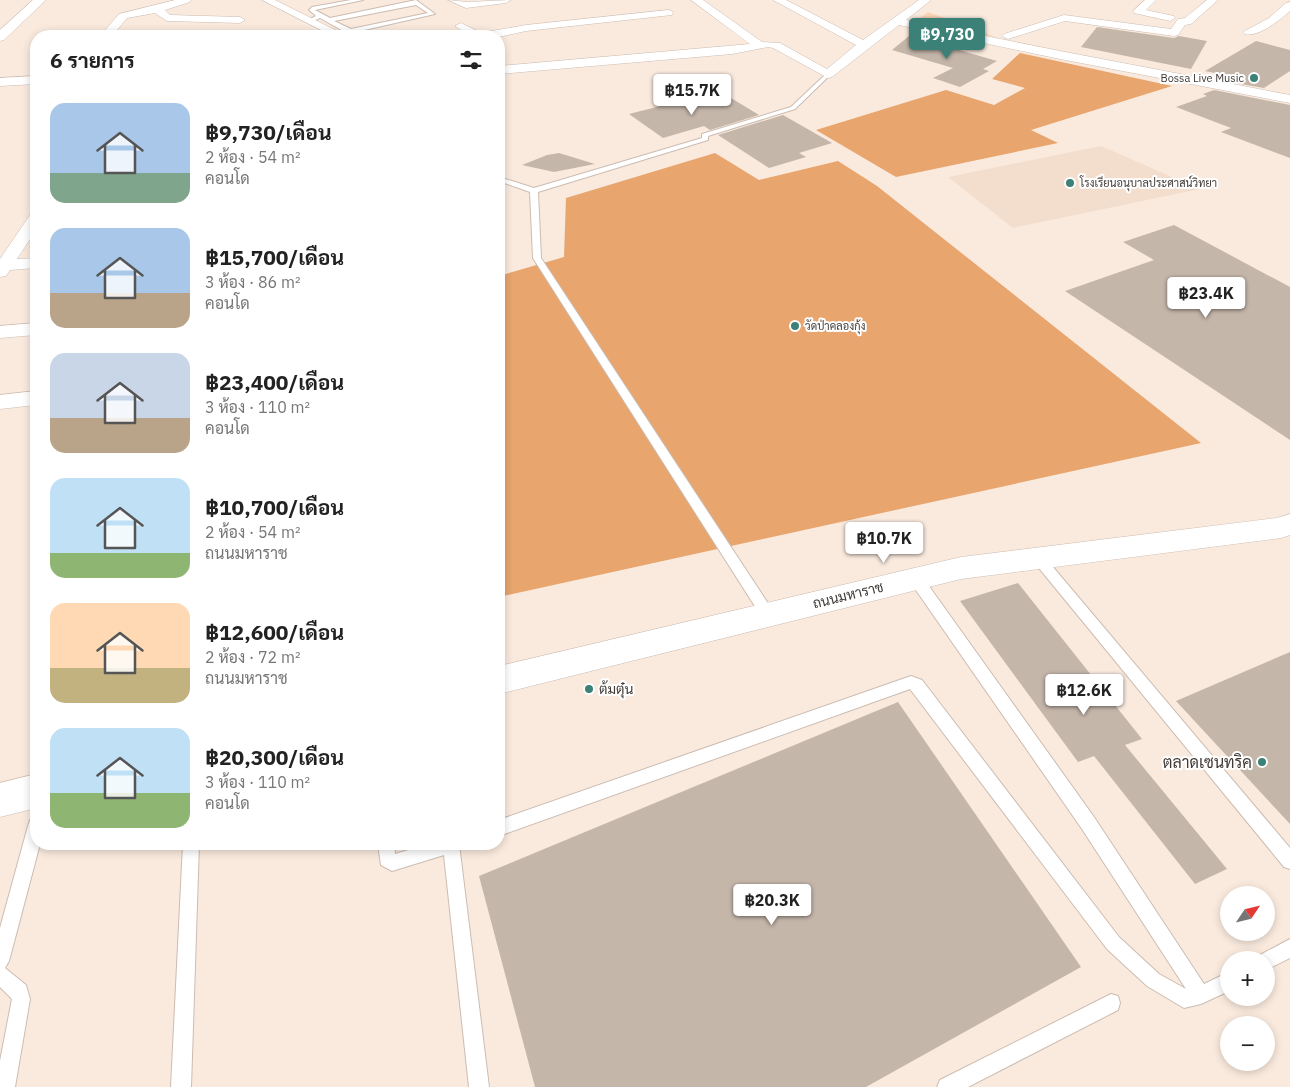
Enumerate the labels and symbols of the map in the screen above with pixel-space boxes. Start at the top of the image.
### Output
pin: ฿9,730 [906,18,988,60]
place label: Bossa Live Music [1160,71,1244,85]
marker: Bossa Live Music [1248,72,1260,84]
pin: ฿15.7K [651,74,733,116]
place label: โรงเรียนอนุบาลประศาสน์วิทยา [1079,175,1217,192]
marker: โรงเรียนอนุบาลประศาสน์วิทยา [1064,177,1076,189]
pin: ฿23.4K [1165,276,1247,319]
place label: วัดป่าคลองกุ้ง [805,319,865,335]
marker: วัดป่าคลองกุ้ง [789,320,801,332]
pin: ฿10.7K [843,522,925,564]
street label: ถนนมหาราช [811,578,885,612]
pin: ฿12.6K [1043,674,1125,716]
place label: ต้มตุ๋น [599,680,634,699]
marker: ต้มตุ๋น [583,683,595,695]
place label: ตลาดเซนทริค [1163,752,1252,772]
marker: ตลาดเซนทริค [1256,756,1268,768]
pin: ฿20.3K [731,884,813,926]
north arrow [1220,886,1275,941]

